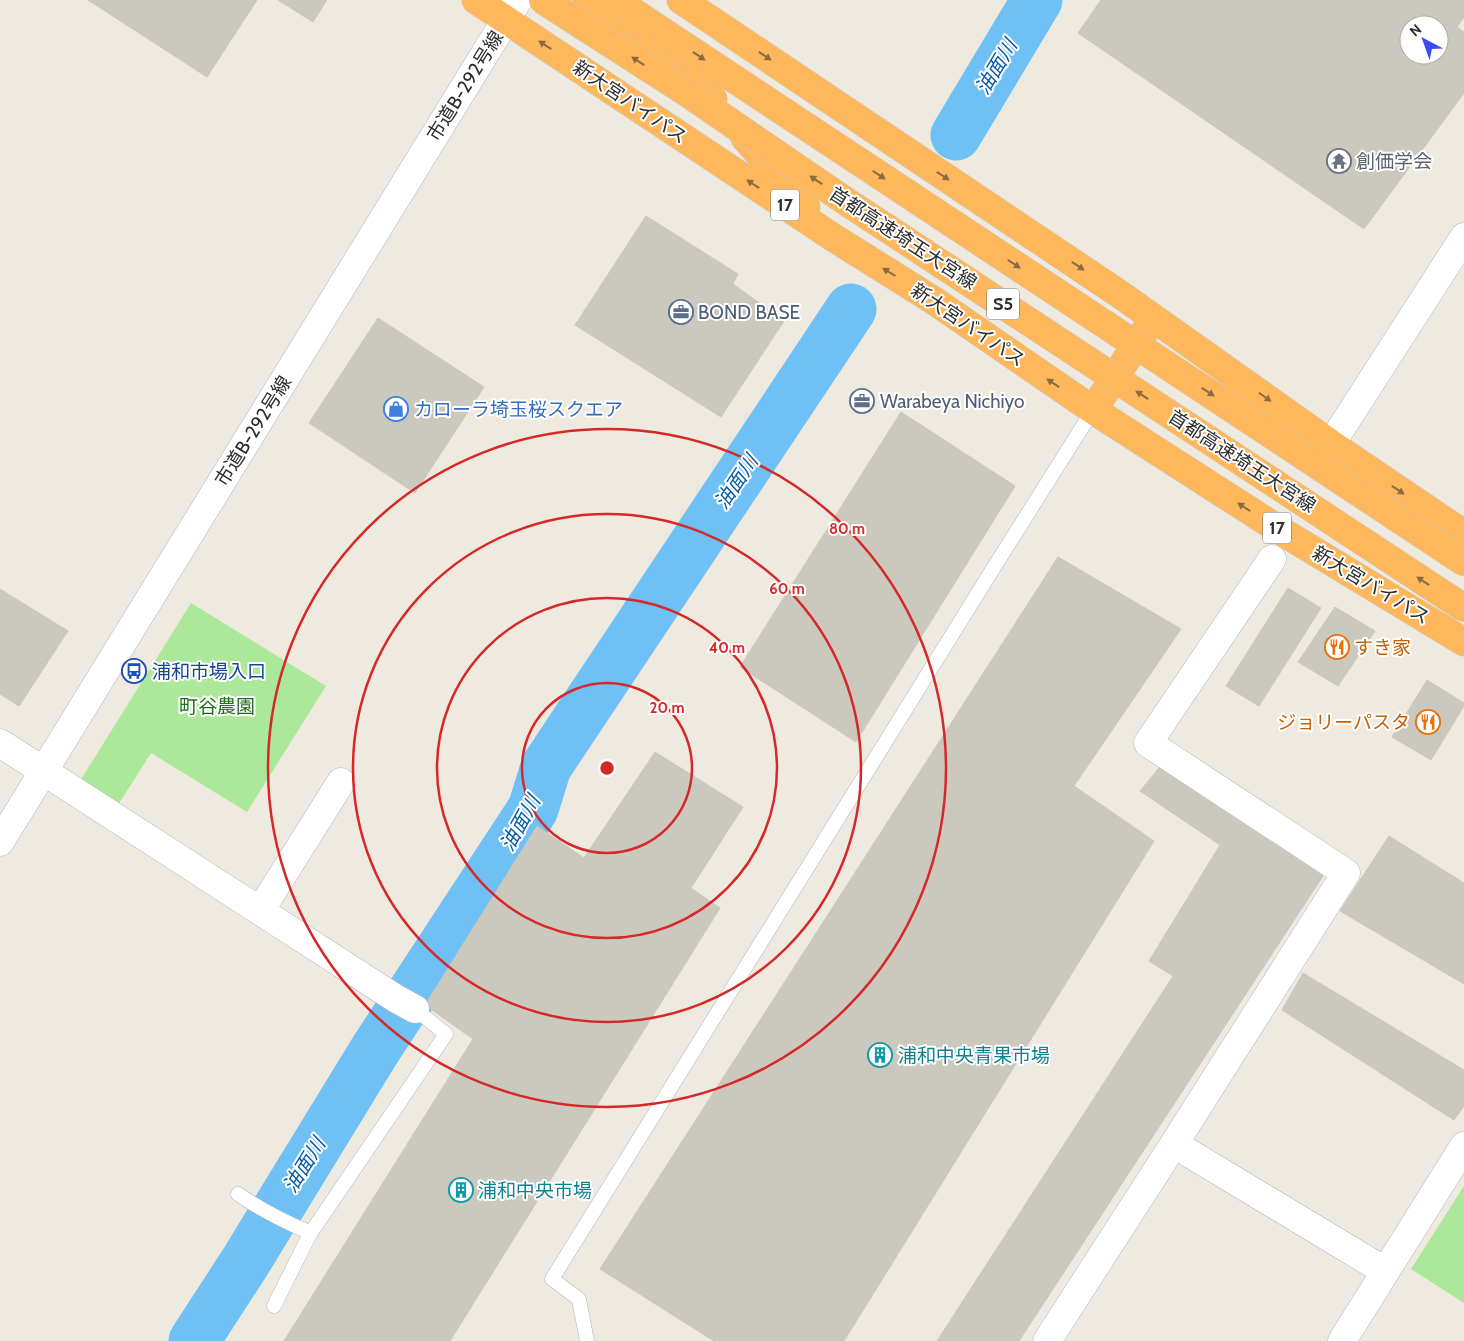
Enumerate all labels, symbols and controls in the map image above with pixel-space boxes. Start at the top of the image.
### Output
north arrow [1399,15,1449,65]
text: N [1406,20,1425,40]
street label: 市道B-292号線 [422,27,508,145]
water label: 油面川 [970,33,1023,99]
one-way arrow [538,40,551,50]
one-way arrow [693,51,706,61]
one-way arrow [758,51,772,61]
street label: 新大宮バイパス [569,55,691,149]
one-way arrow [631,56,644,65]
temple icon: 創価学会 [1326,148,1352,174]
place label: 創価学会 [1356,150,1432,173]
one-way arrow [872,170,885,179]
one-way arrow [937,171,950,181]
one-way arrow [809,176,823,185]
one-way arrow [746,179,760,188]
street label: 首都高速埼玉大宮線 [825,182,981,294]
road number: 17 [771,190,799,220]
one-way arrow [1007,259,1021,269]
one-way arrow [1072,261,1085,271]
one-way arrow [882,268,895,277]
street label: 新大宮バイパス [907,278,1029,372]
road number: S5 [987,288,1019,320]
office icon: BOND BASE [668,299,694,325]
place label: BOND BASE [698,301,800,324]
street label: 市道B-292号線 [210,372,296,490]
one-way arrow [1046,378,1060,387]
office icon: Warabeya Nichiyo [849,388,875,414]
one-way arrow [1201,388,1215,397]
place label: Warabeya Nichiyo [880,390,1024,413]
one-way arrow [1135,390,1148,400]
one-way arrow [1258,392,1272,402]
shop icon: カローラ埼玉桜スクエア [383,396,409,422]
place label: カローラ埼玉桜スクエア [414,398,623,421]
street label: 首都高速埼玉大宮線 [1164,405,1320,517]
water label: 油面川 [709,449,764,514]
one-way arrow [1392,485,1405,494]
one-way arrow [1237,502,1250,511]
road number: 17 [1263,512,1291,544]
text: 80 m [829,520,865,538]
street label: 新大宮バイパス [1308,541,1434,629]
one-way arrow [1417,576,1430,586]
text: 60 m [769,580,805,598]
restaurant icon: すき家 [1324,634,1350,660]
place label: すき家 [1354,636,1411,659]
text: 40 m [709,639,745,657]
bus stop icon: 浦和市場入口 [121,658,147,684]
place label: 浦和市場入口 [152,660,266,683]
park label: 町谷農園 [179,695,255,718]
text: 20 m [650,699,684,717]
restaurant icon: ジョリーパスタ [1415,709,1441,735]
place label: ジョリーパスタ [1277,711,1410,734]
centre of rings [598,759,616,777]
water label: 油面川 [495,789,546,855]
building icon: 浦和中央青果市場 [867,1042,893,1068]
place label: 浦和中央青果市場 [898,1044,1050,1067]
water label: 油面川 [278,1132,331,1197]
building icon: 浦和中央市場 [448,1177,474,1203]
place label: 浦和中央市場 [478,1179,592,1202]

